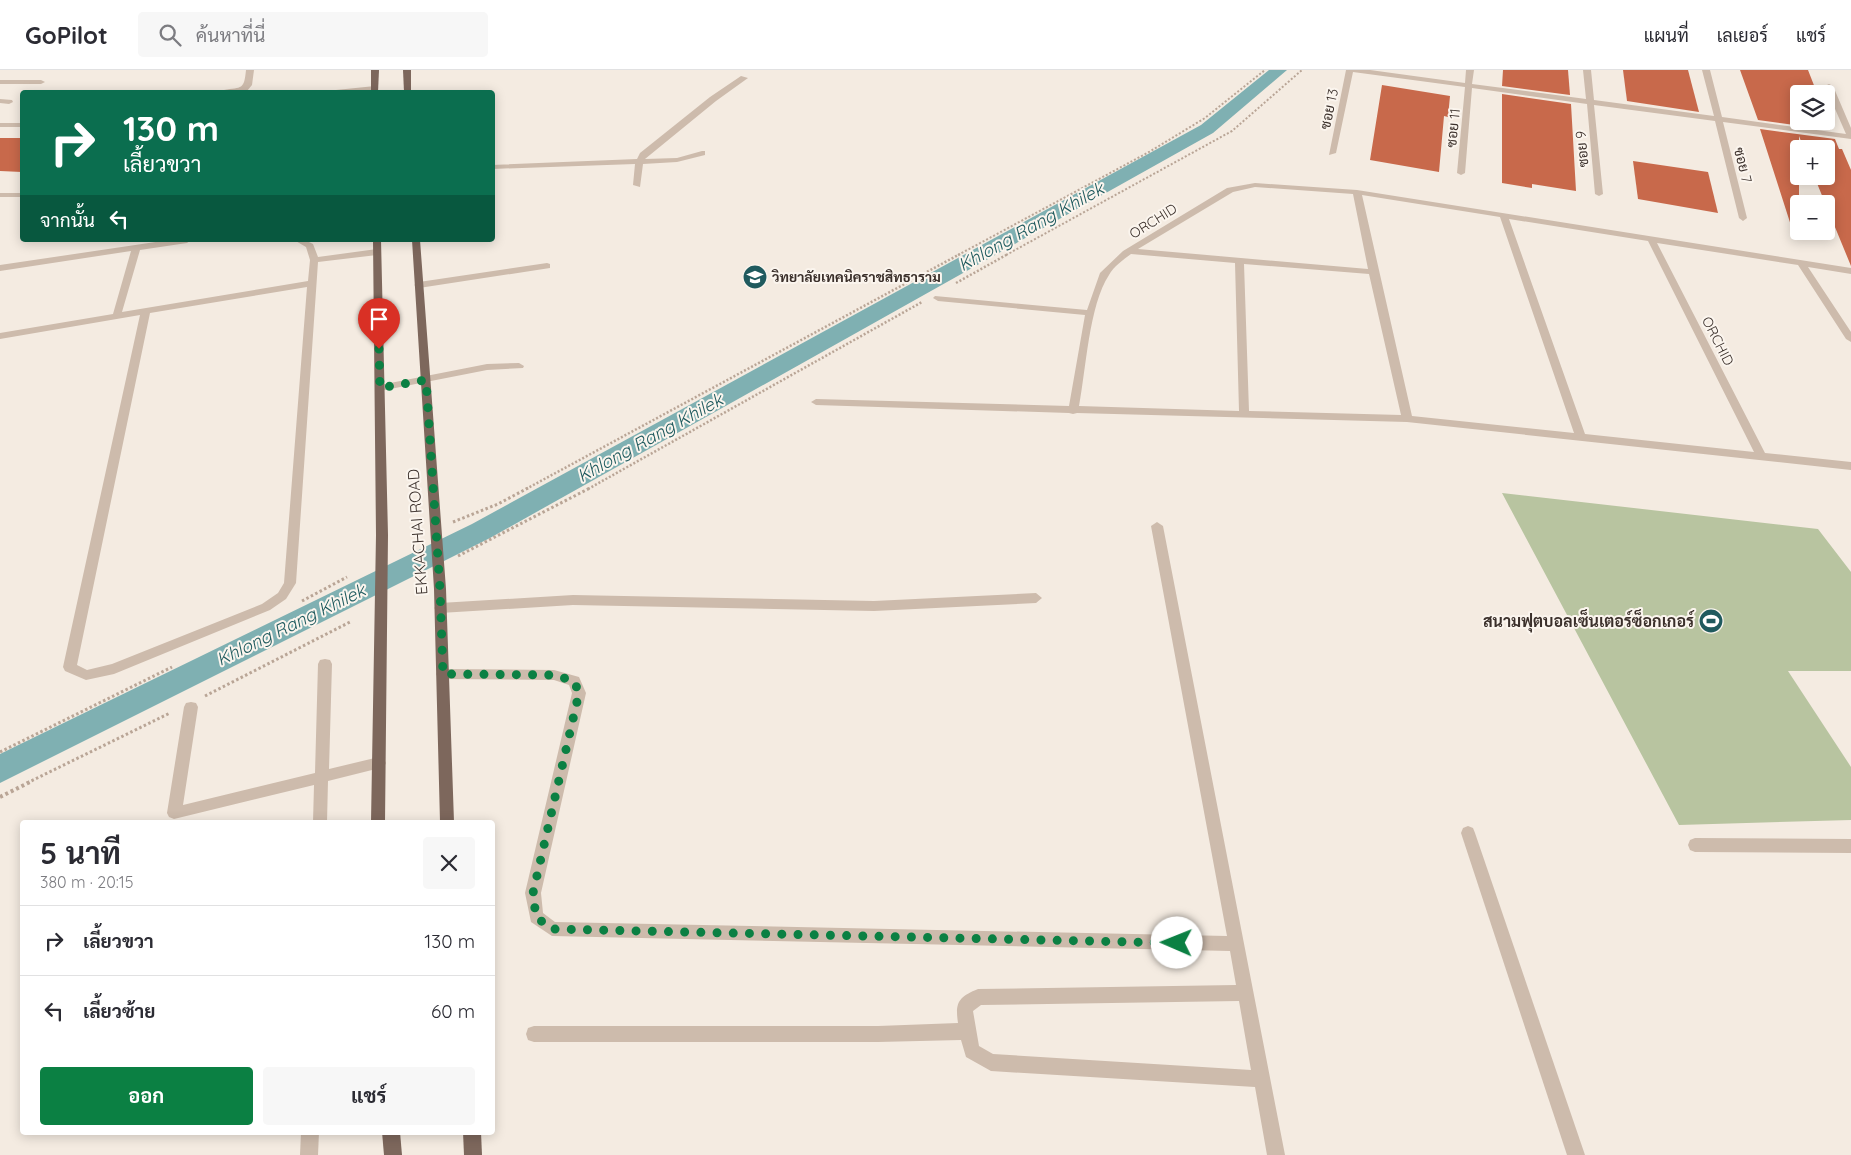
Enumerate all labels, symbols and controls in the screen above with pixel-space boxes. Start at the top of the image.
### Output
search box [138,12,488,57]
text: GoPilot [25,20,108,50]
icon: search [156,21,184,49]
text: ค้นหาที่นี่ [196,23,265,47]
text: แผนที่ [1644,24,1689,47]
text: เลเยอร์ [1717,24,1768,47]
text: แชร์ [1796,24,1826,47]
map controls [1790,85,1835,240]
button: layers [1790,85,1835,130]
street label: ซอย 13 [1316,87,1342,131]
text: 130 m [123,106,219,150]
street label: ซอย 11 [1442,108,1464,148]
icon: right [40,110,105,175]
street label: ซอย 9 [1571,130,1593,168]
button: + [1790,140,1835,185]
street label: ซอย 7 [1730,145,1756,185]
text: เลี้ยวขวา [123,150,201,178]
water label: Khlong Rang Khilek [954,176,1109,276]
button: − [1790,195,1835,240]
street label: ORCHID [1126,199,1180,243]
icon: left [105,205,133,233]
text: จากนั้น [40,208,95,232]
school or university icon: วิทยาลัยเทคนิคราชสิทธาราม [742,264,768,290]
place label: วิทยาลัยเทคนิคราชสิทธาราม [771,268,941,286]
pin [358,298,400,349]
icon: arrive [365,305,393,333]
street label: ORCHID [1698,313,1738,369]
water label: Khlong Rang Khilek [573,387,728,487]
street label: EKKACHAI ROAD [403,468,431,596]
water label: Khlong Rang Khilek [212,578,370,671]
place label: สนามฟุตบอลเซ็นเตอร์ซ็อกเกอร์ [1483,608,1695,633]
sports icon: สนามฟุตบอลเซ็นเตอร์ซ็อกเกอร์ [1698,608,1724,634]
text: 5 นาที [40,834,121,872]
button: close [423,837,475,889]
text: 380 m · 20:15 [40,872,133,892]
position arrow [1150,916,1202,968]
icon: right [40,927,68,955]
text: เลี้ยวขวา [83,929,154,953]
text: 130 m [424,929,475,953]
icon: left [40,997,68,1025]
text: เลี้ยวซ้าย [83,999,155,1023]
text: 60 m [431,999,475,1023]
button: ออก [40,1067,253,1125]
button: แชร์ [263,1067,475,1125]

